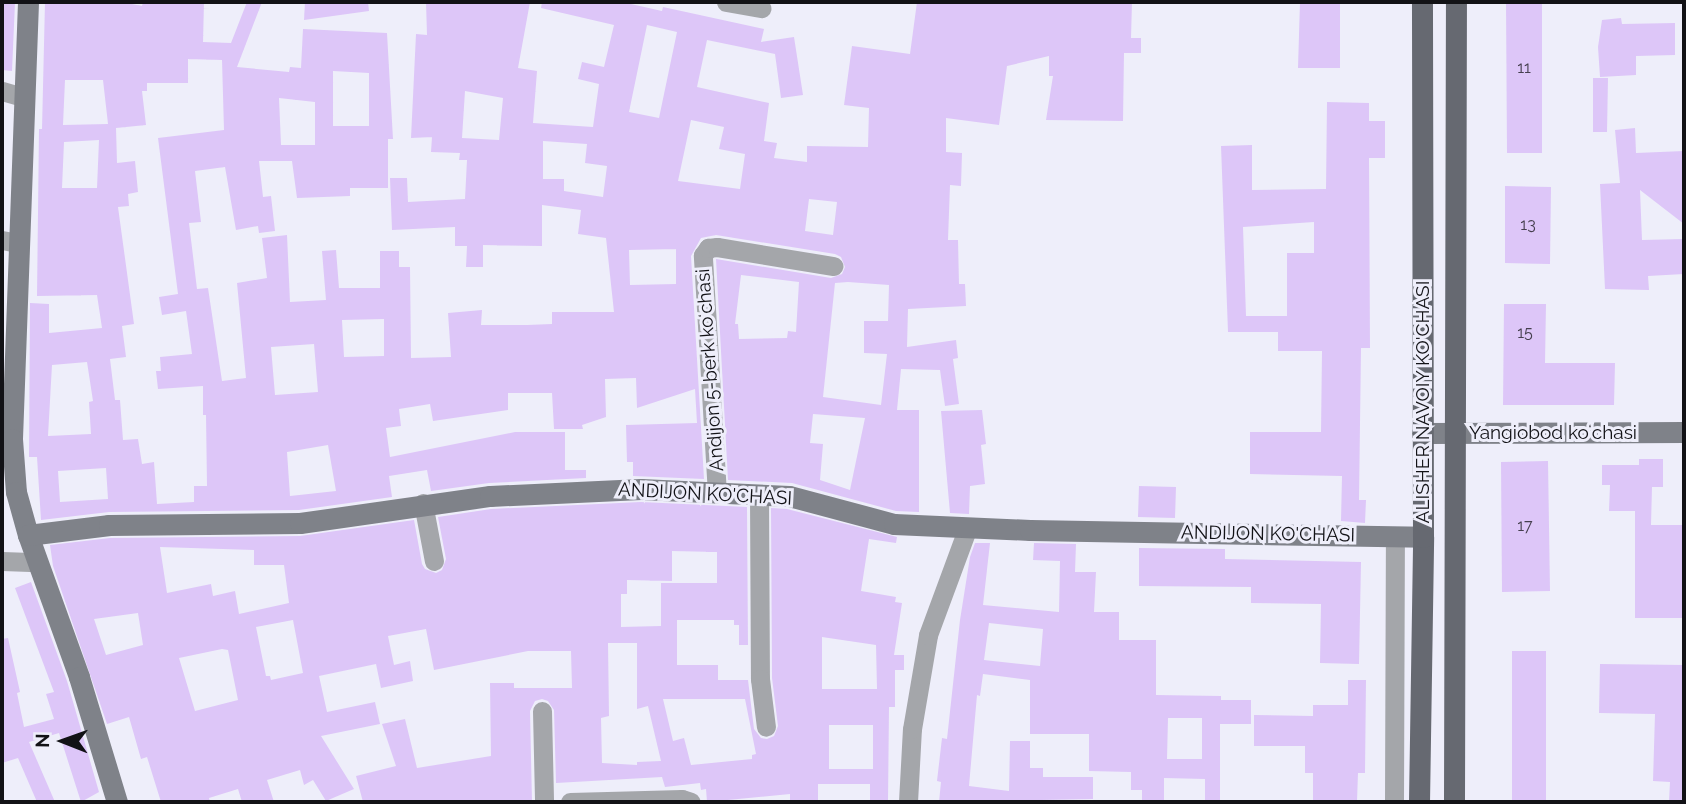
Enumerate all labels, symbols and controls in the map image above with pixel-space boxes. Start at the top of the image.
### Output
house number: 11 [1517,58,1531,78]
house number: 13 [1520,215,1536,235]
street label: Аndijon 5-berk koʻchasi [692,268,728,472]
street label: ALISHER NAVOIY KO'CHASI [1412,280,1434,524]
house number: 15 [1517,323,1533,343]
street label: Yangiobod koʻchasi [1469,422,1637,444]
street label: ANDIJON KO'CHASI [617,478,793,510]
house number: 17 [1517,516,1533,536]
street label: ANDIJON KO'CHASI [1181,521,1355,547]
north arrow [28,706,98,776]
text: N [31,733,53,748]

